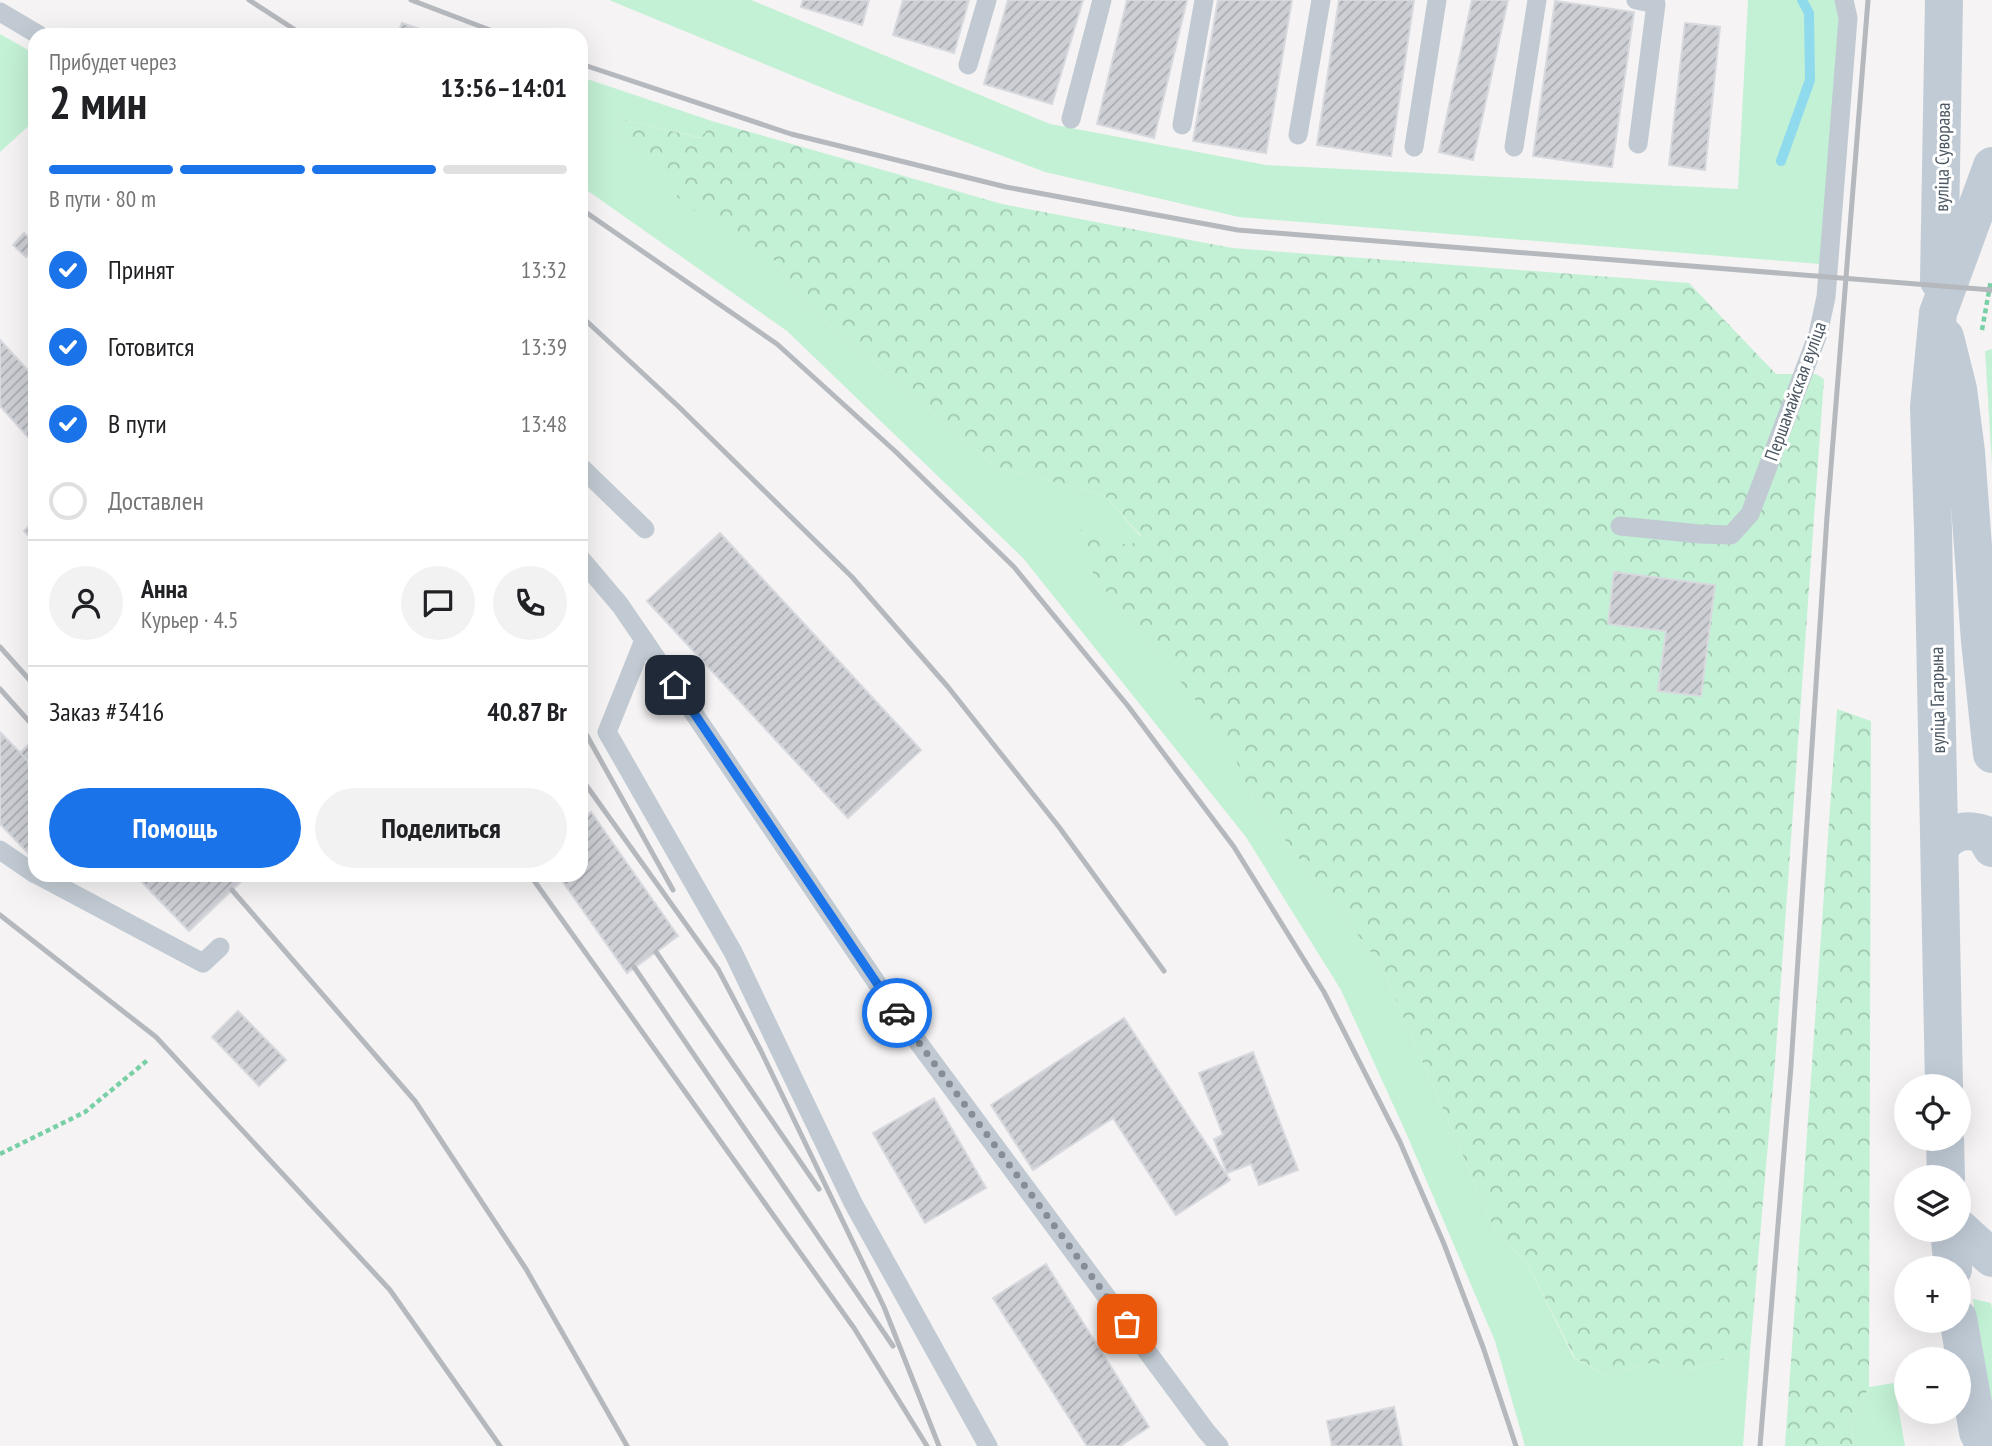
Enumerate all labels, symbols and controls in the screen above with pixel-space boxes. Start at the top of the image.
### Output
text: Прибудет через [49,47,177,76]
text: 13:56–14:01 [440,71,567,104]
text: 2 мин [49,72,147,132]
street label: вуліца Суворава [1929,102,1955,212]
text: В пути · 80 m [49,184,156,213]
icon: check [49,251,87,289]
text: Принят [108,253,174,286]
text: 13:32 [521,255,567,284]
street label: Першамайская вуліца [1759,318,1831,464]
icon: check [49,328,87,366]
text: Готовится [108,330,194,363]
text: 13:39 [521,332,567,361]
icon: check [49,405,87,443]
text: В пути [108,407,167,440]
text: 13:48 [521,409,567,438]
text: Доставлен [108,484,204,517]
button: person [49,566,123,640]
button: chat [401,566,475,640]
button: phone [493,566,567,640]
text: Анна [141,572,188,605]
text: Курьер · 4.5 [141,605,238,634]
street label: вуліца Гагарына [1924,646,1950,754]
pin [645,655,705,715]
icon: home [656,666,694,704]
text: Заказ #3416 [49,695,164,728]
text: 40.87 Br [487,695,567,728]
button: Помощь [49,788,301,868]
button: Поделиться [315,788,567,868]
courier [862,978,932,1048]
icon: car [878,994,916,1032]
map controls [1894,1074,1971,1424]
button: locate [1894,1074,1971,1151]
button: layers [1894,1165,1971,1242]
button: + [1894,1256,1971,1333]
pin [1097,1294,1157,1354]
icon: bag [1108,1305,1146,1343]
button: − [1894,1347,1971,1424]

